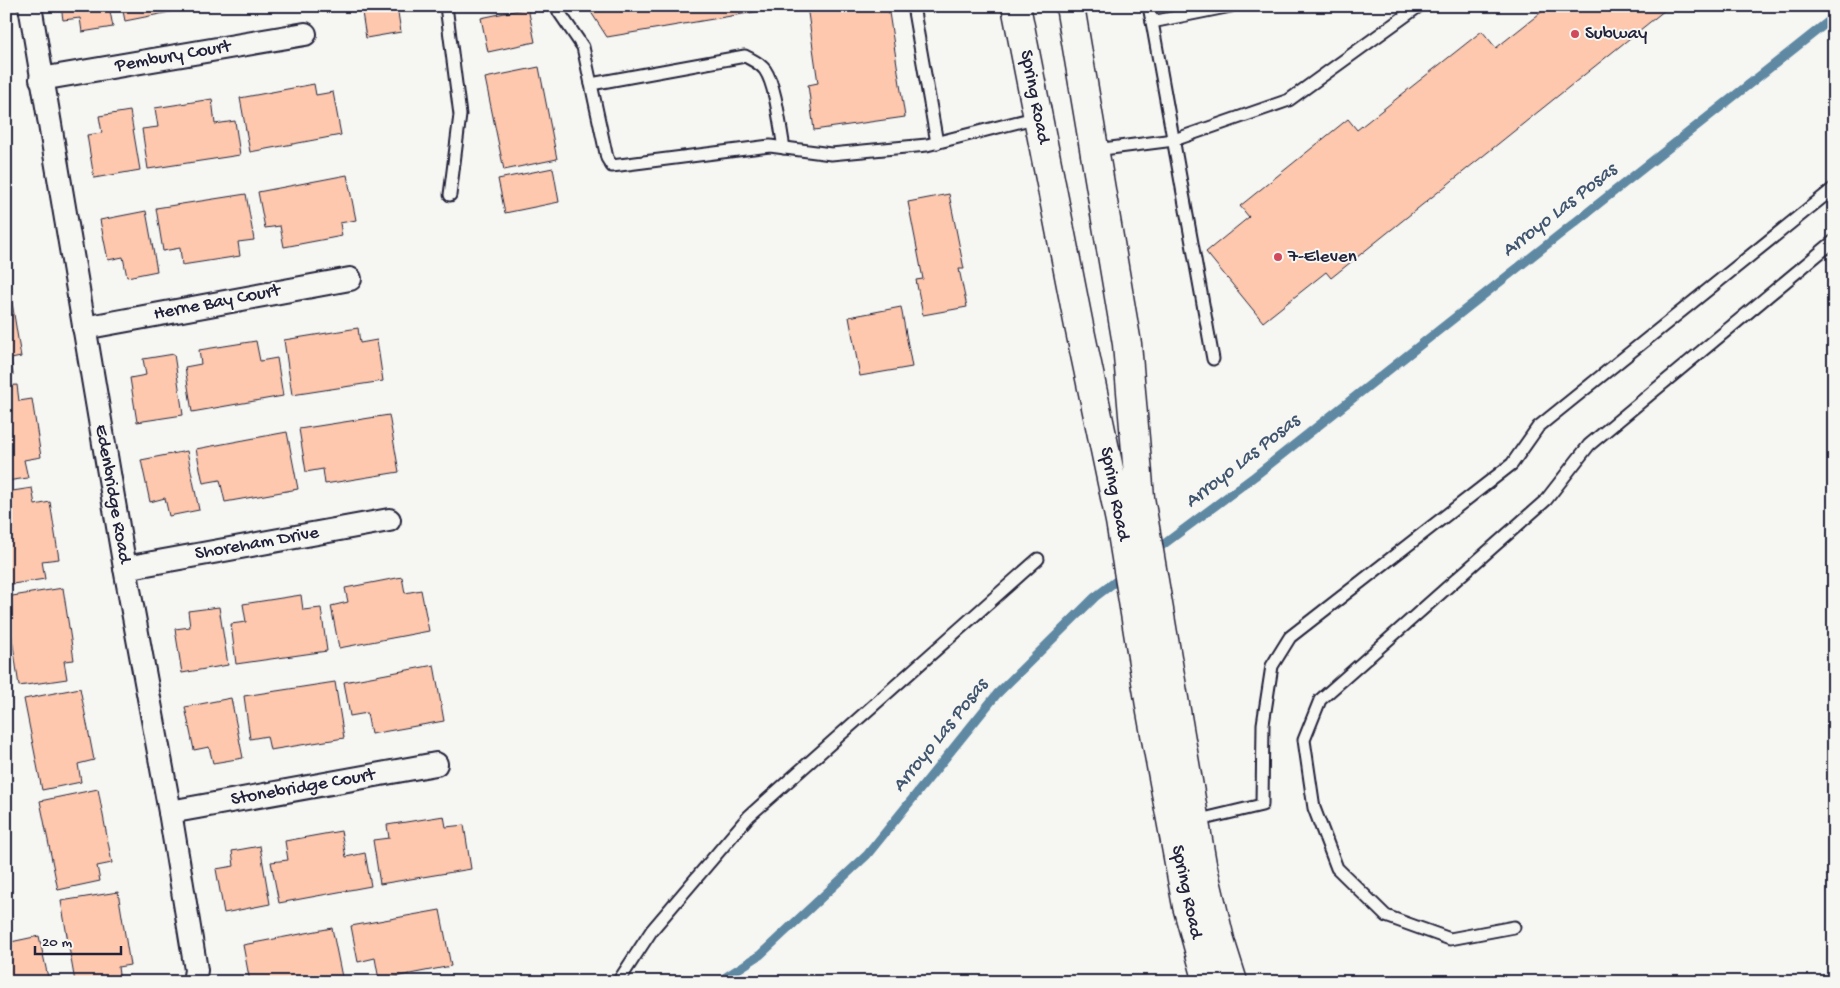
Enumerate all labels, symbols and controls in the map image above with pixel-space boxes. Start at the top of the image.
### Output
place label: Subway [1585,23,1648,46]
marker: Subway [1569,28,1581,40]
street label: Pembury Court [112,35,235,79]
street label: Spring Road [1014,48,1055,148]
water label: Arroyo Las Posas [1498,158,1623,263]
place label: 7-Eleven [1287,246,1357,269]
marker: 7-Eleven [1272,251,1284,263]
street label: Herne Bay Court [152,279,284,327]
water label: Arroyo Las Posas [1181,409,1306,514]
street label: Edenbridge Road [88,423,136,567]
street label: Spring Road [1094,445,1135,545]
street label: Shoreham Drive [193,522,321,566]
water label: Arroyo Las Posas [888,673,995,797]
street label: Stonebridge Court [229,764,379,812]
street label: Spring Road [1165,843,1207,943]
scale bar [35,923,121,955]
text: 20 m [42,934,72,952]

